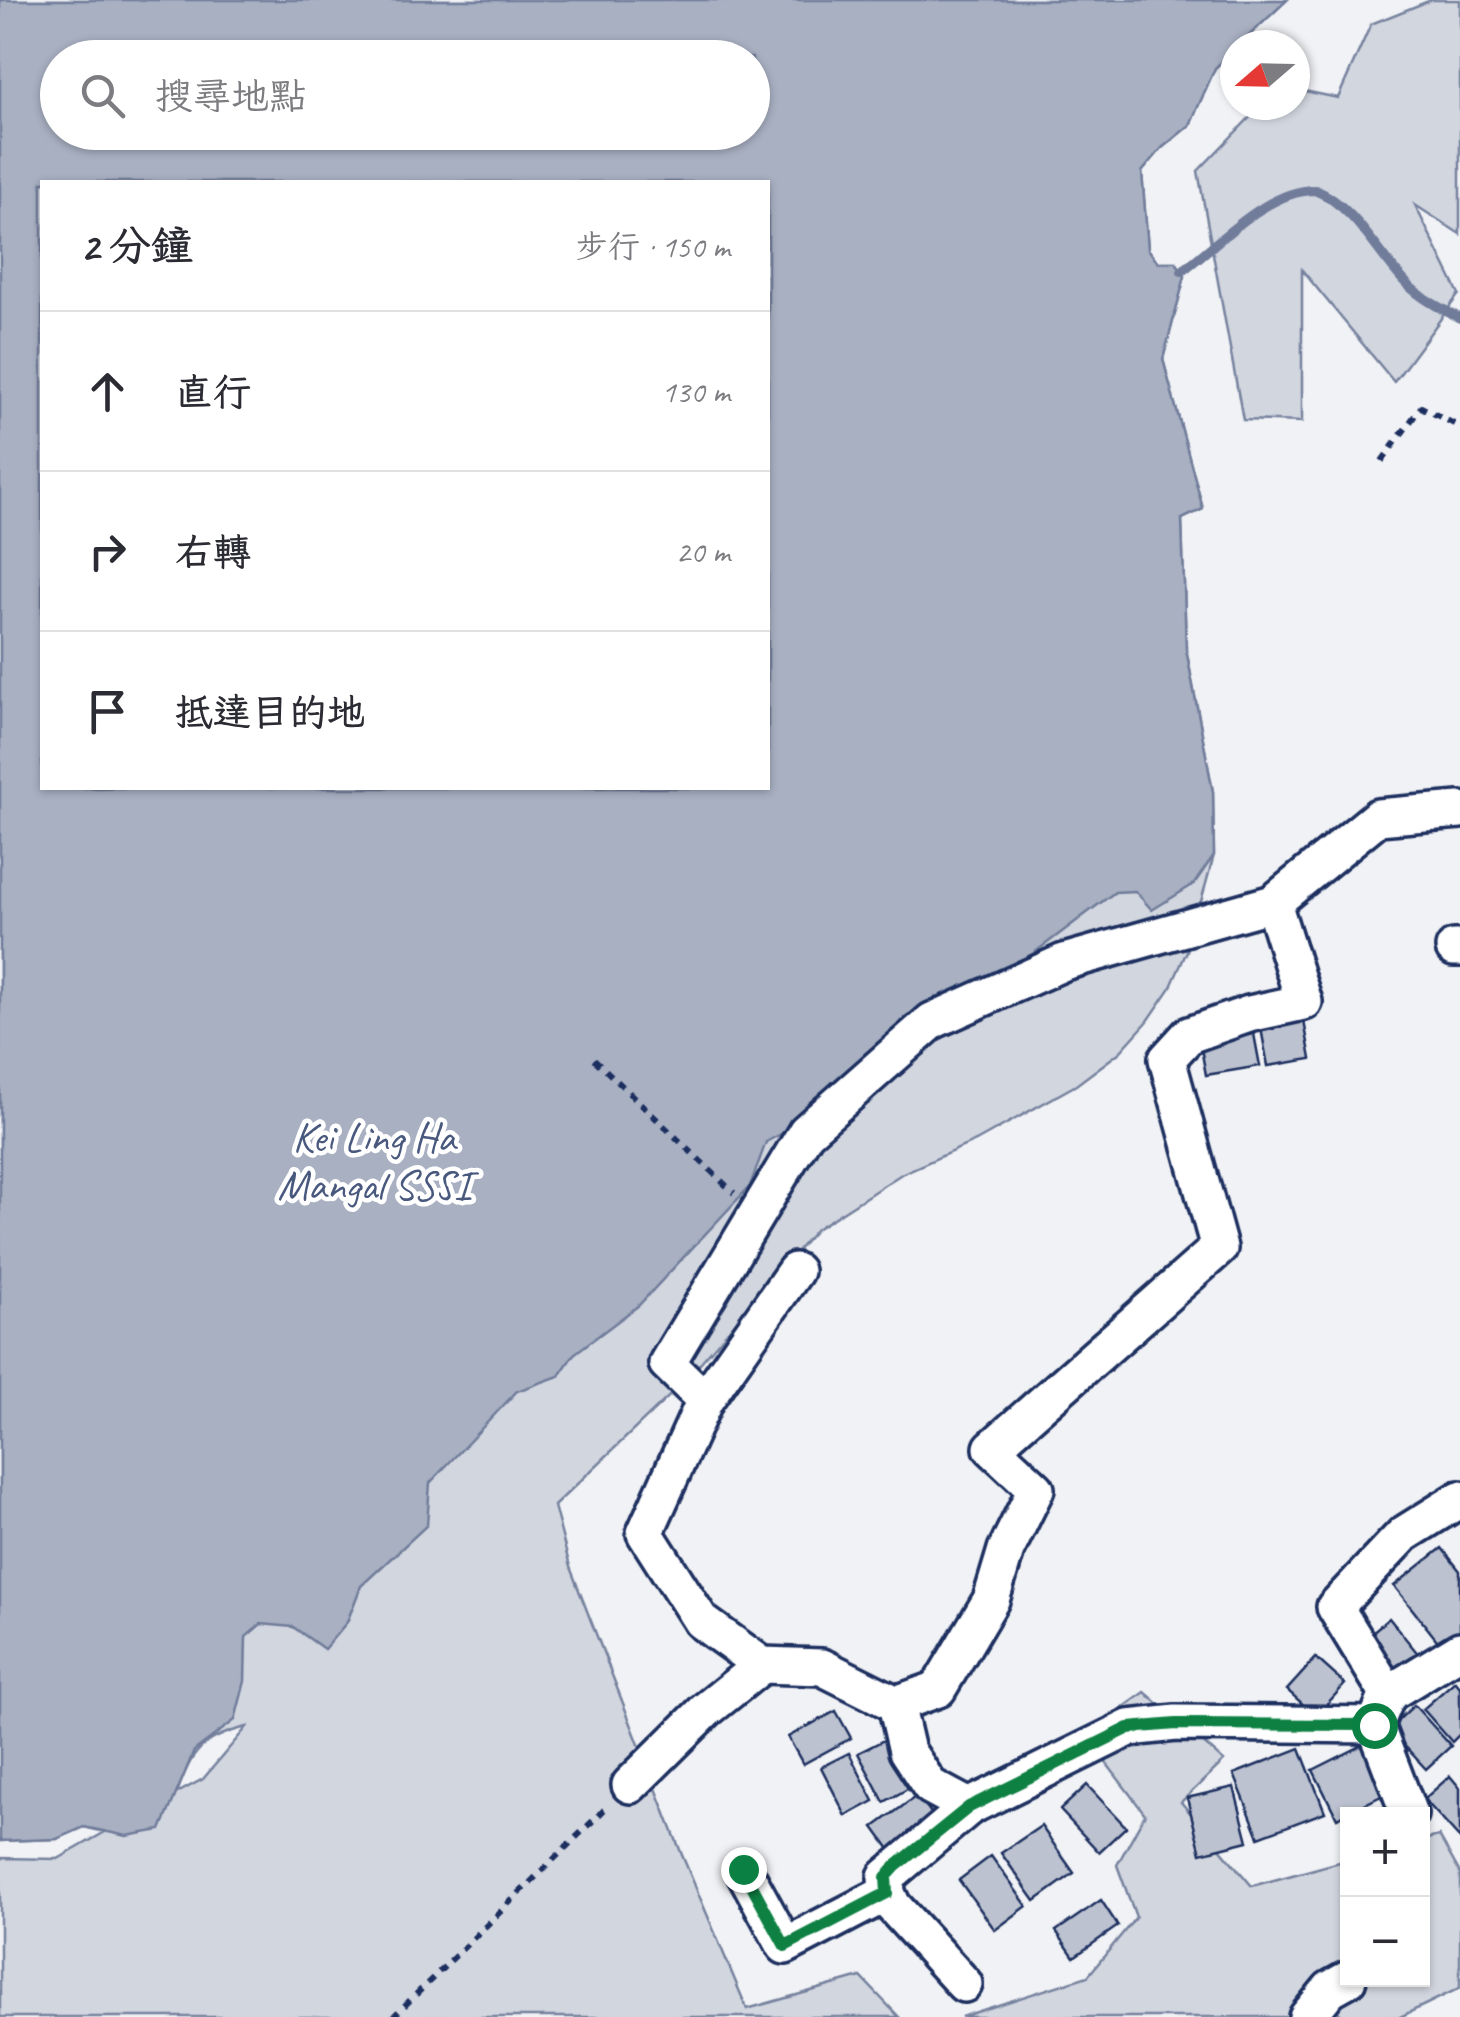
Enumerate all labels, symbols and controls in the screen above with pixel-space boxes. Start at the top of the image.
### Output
north arrow [1220,30,1310,120]
search box [40,40,770,150]
icon: search [75,68,130,123]
text: 搜尋地點 [155,73,307,120]
text: 2 分鐘 [80,220,193,273]
text: 步行 · 150 m [576,226,730,267]
icon: ahead [80,364,135,419]
text: 直行 [175,369,251,416]
text: 130 m [661,371,730,412]
icon: right [80,524,135,579]
text: 右轉 [175,529,251,576]
text: 20 m [676,531,730,572]
icon: arrive [80,684,135,739]
text: 抵達目的地 [175,689,365,736]
park label: Kei Ling Ha Mangal SSSI [278,1111,480,1212]
route start [1352,1703,1398,1749]
map controls [1340,1807,1430,1987]
button: + [1340,1807,1430,1897]
route end [721,1847,767,1893]
button: − [1340,1897,1430,1987]

